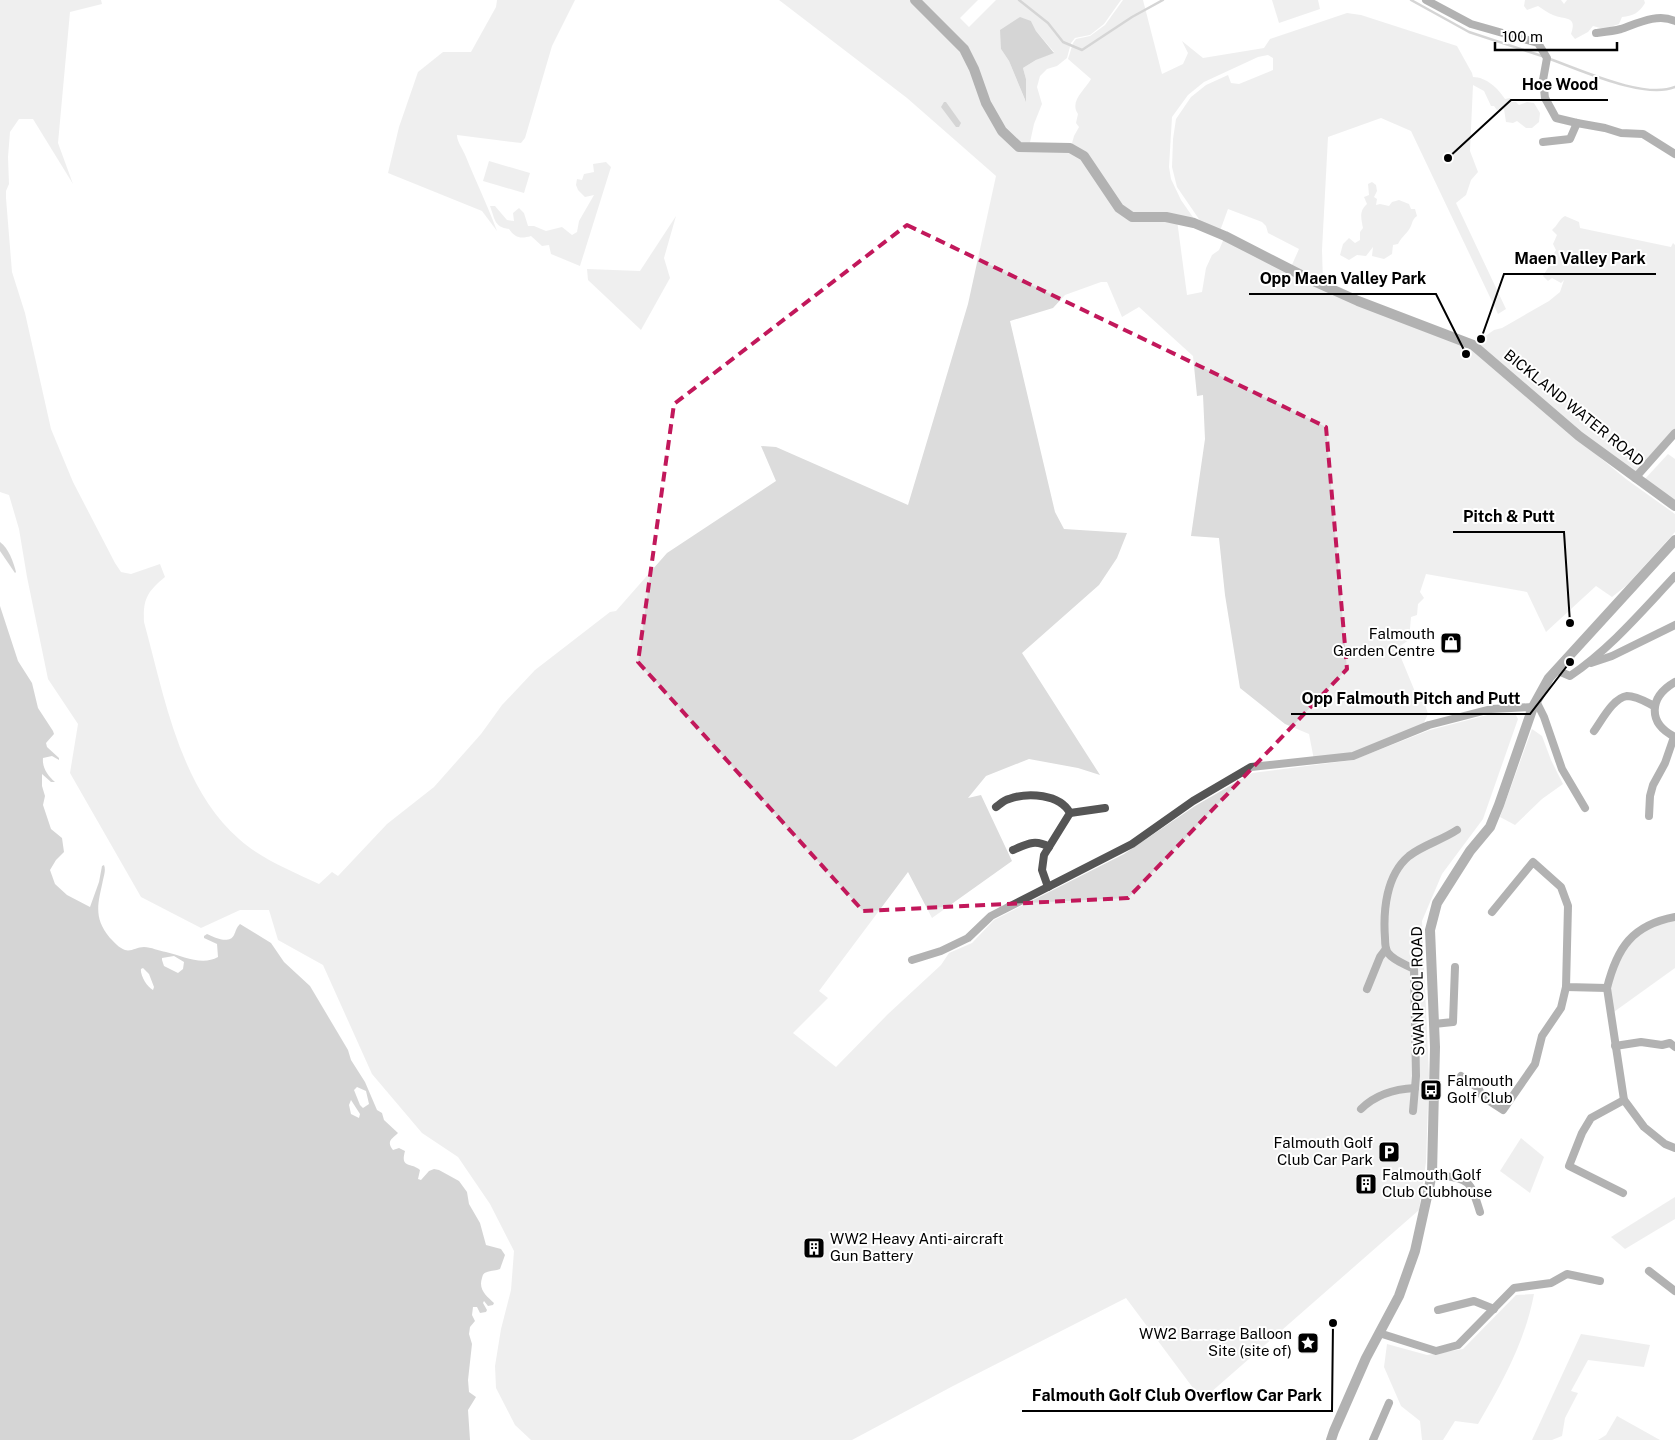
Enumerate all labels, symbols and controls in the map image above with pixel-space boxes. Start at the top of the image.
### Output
scale bar [1495,20,1618,52]
text: 100 m [1502,28,1543,45]
callout: Hoe Wood [1511,69,1608,100]
text: Hoe Wood [1522,75,1598,94]
callout: Maen Valley Park [1504,243,1656,274]
text: Maen Valley Park [1514,249,1646,268]
callout: Opp Maen Valley Park [1249,263,1436,294]
text: Opp Maen Valley Park [1260,269,1426,288]
street label: BICKLAND WATER ROAD [1501,346,1648,469]
callout: Pitch & Putt [1453,501,1564,532]
text: Pitch & Putt [1463,507,1555,526]
place label: Falmouth Garden Centre [1333,625,1435,659]
shop icon: Falmouth Garden Centre [1439,631,1463,655]
callout: Opp Falmouth Pitch and Putt [1291,683,1530,714]
text: Opp Falmouth Pitch and Putt [1301,689,1521,708]
street label: SWANPOOL ROAD [1408,926,1427,1056]
place label: Falmouth Golf Club [1447,1072,1513,1106]
bus stop icon: Falmouth Golf Club [1419,1078,1443,1102]
place label: Falmouth Golf Club Car Park [1274,1134,1373,1168]
parking icon: Falmouth Golf Club Car Park [1377,1140,1401,1164]
place label: Falmouth Golf Club Clubhouse [1382,1166,1492,1200]
building icon: Falmouth Golf Club Clubhouse [1354,1172,1378,1196]
place label: WW2 Heavy Anti-aircraft Gun Battery [830,1230,1004,1264]
building icon: WW2 Heavy Anti-aircraft Gun Battery [802,1236,826,1260]
place label: WW2 Barrage Balloon Site (site of) [1139,1325,1292,1359]
place icon: WW2 Barrage Balloon Site (site of) [1296,1331,1320,1355]
callout: Falmouth Golf Club Overflow Car Park [1022,1380,1332,1411]
text: Falmouth Golf Club Overflow Car Park [1032,1386,1322,1405]

